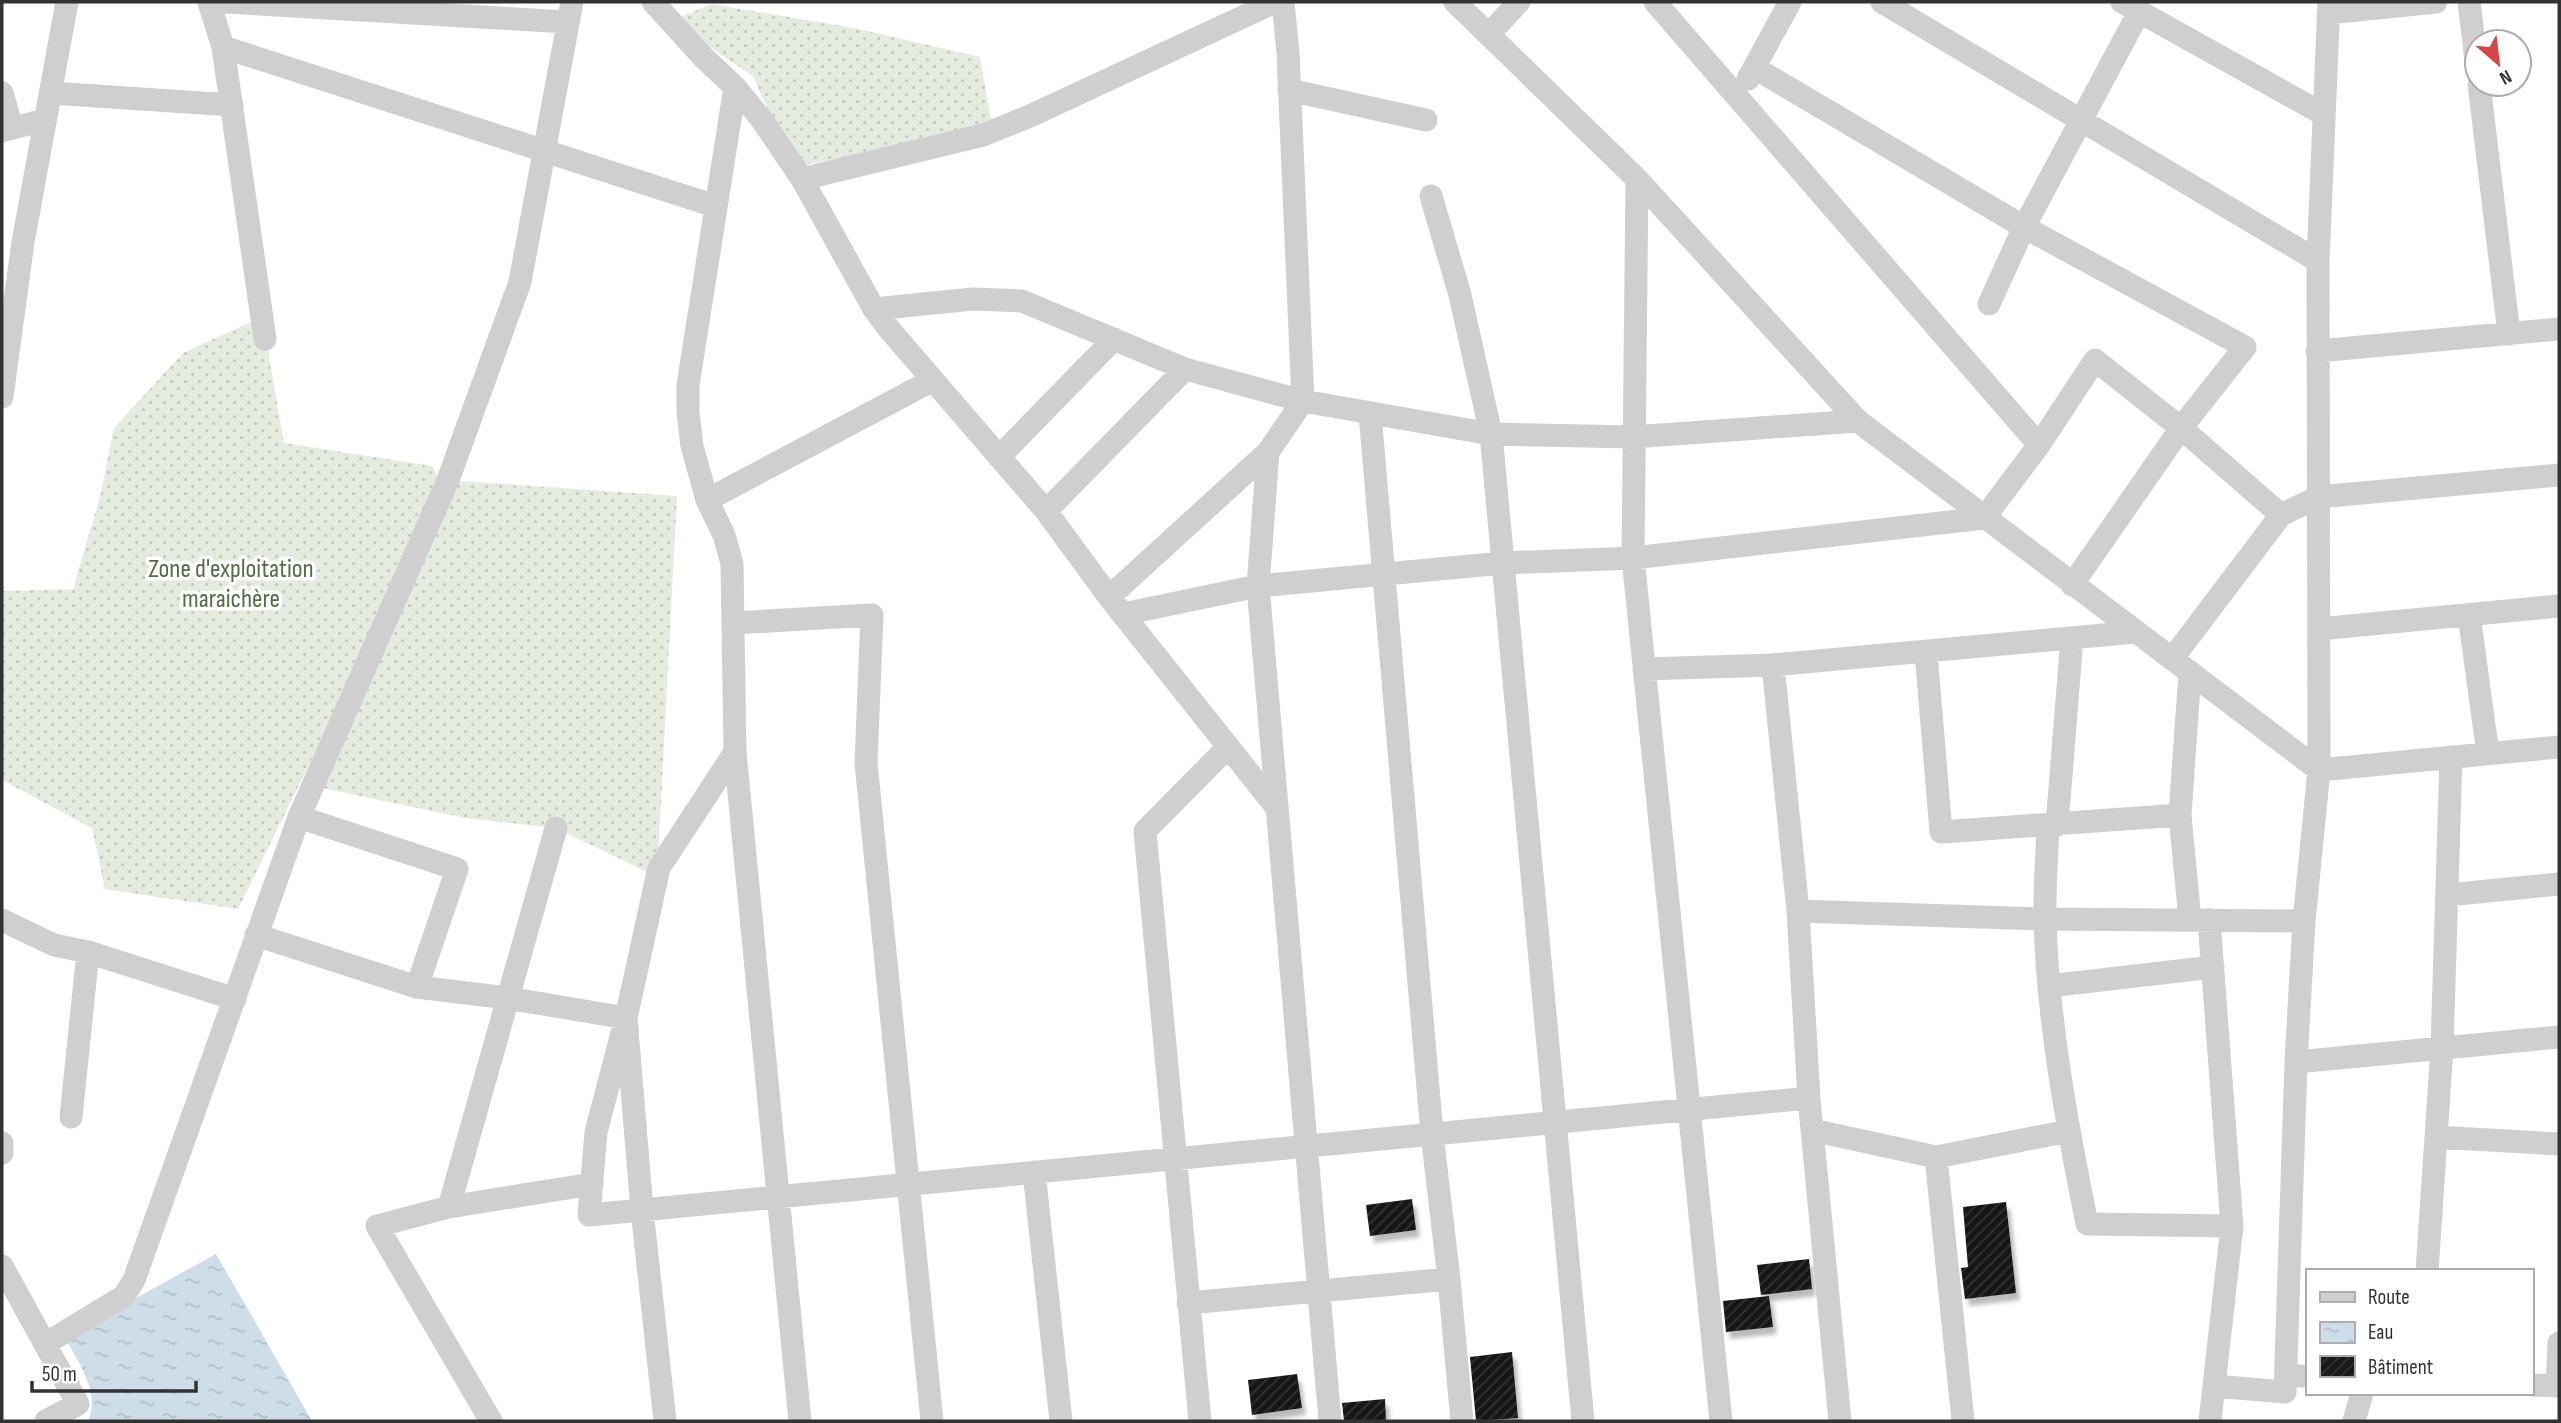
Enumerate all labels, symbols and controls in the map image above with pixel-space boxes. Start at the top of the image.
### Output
north arrow [2463,28,2533,98]
text: N [2495,64,2515,89]
park label: Zone d'exploitation maraichère [148,554,314,615]
legend [2306,1269,2533,1395]
text: Route [2368,1285,2410,1310]
text: Eau [2368,1320,2393,1345]
scale bar [32,1350,196,1394]
text: Bâtiment [2368,1355,2433,1380]
text: 50 m [42,1362,77,1387]

